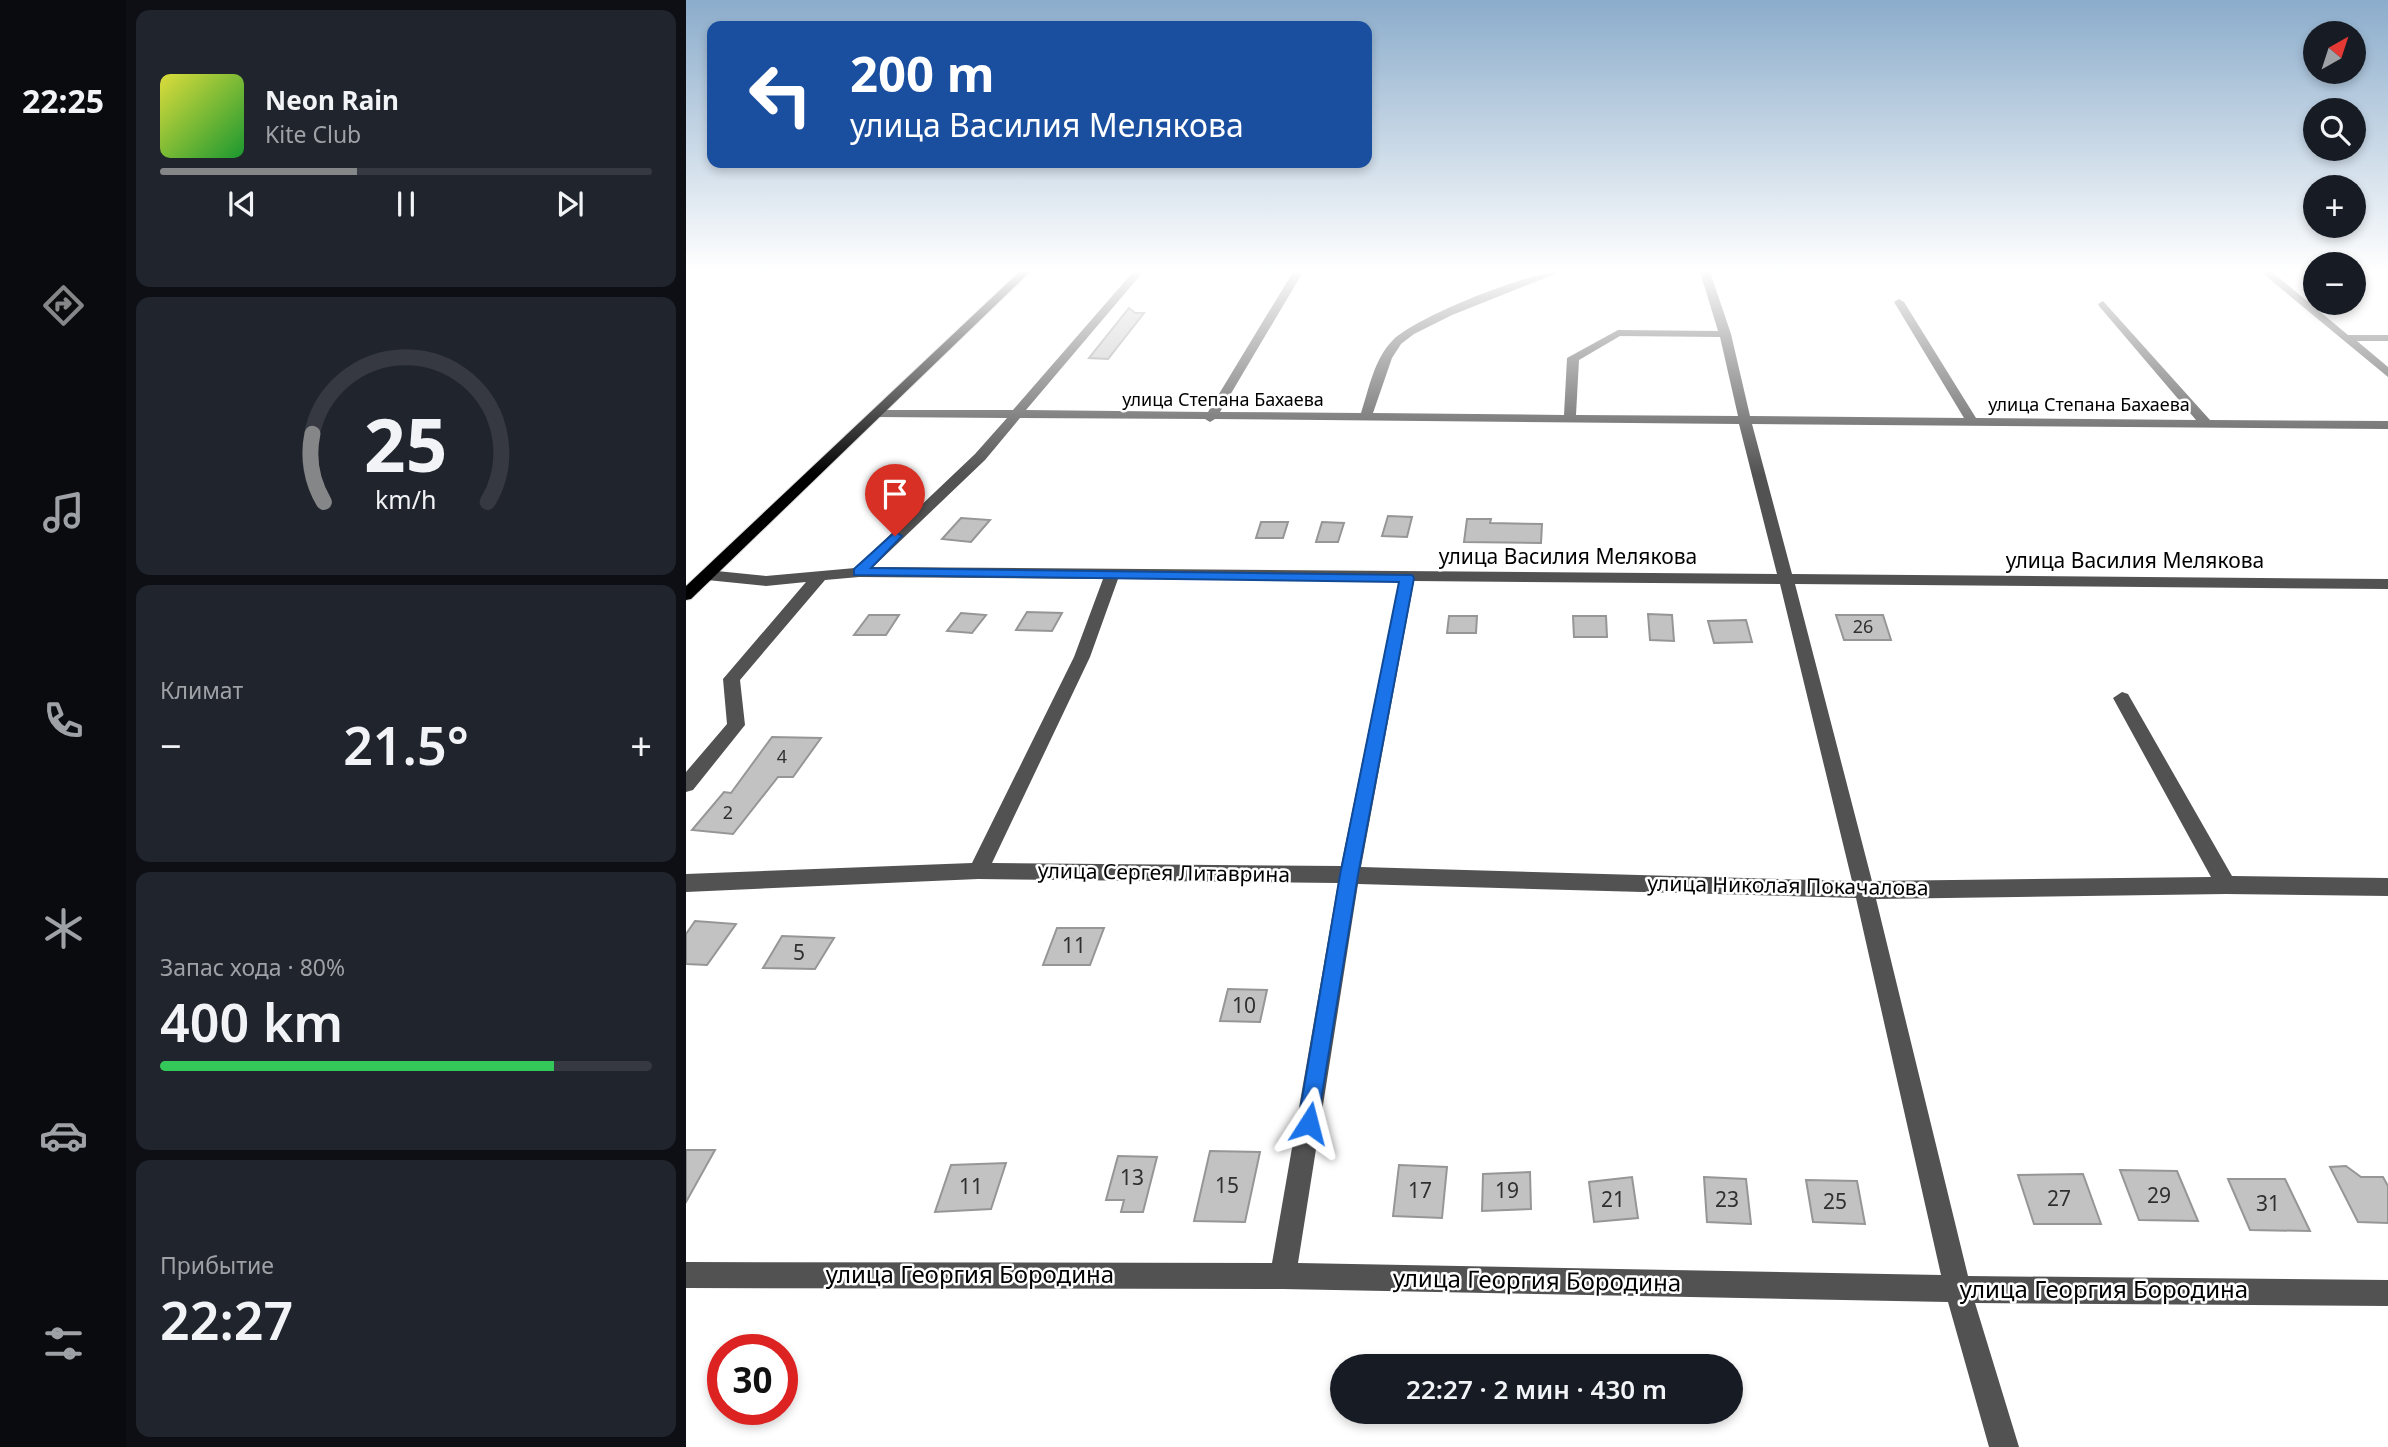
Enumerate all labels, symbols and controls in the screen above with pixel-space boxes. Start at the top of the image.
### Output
north arrow [2303,21,2366,84]
map controls [2303,21,2366,315]
text: 200 m [850,40,995,106]
icon: left [735,49,826,140]
text: 22:25 [22,79,104,122]
text: Neon Rain [265,82,399,118]
button: search [2303,98,2366,161]
text: улица Василия Мелякова [850,103,1244,146]
text: Kite Club [265,118,361,150]
button: + [2303,175,2366,238]
icon: previous [223,185,261,223]
icon: pause [387,185,425,223]
icon: next [551,185,589,223]
button: − [2303,252,2366,315]
icon: directions [39,281,88,330]
street label: улица Степана Бахаева [1122,387,1324,411]
street label: улица Степана Бахаева [1988,392,2190,416]
text: 25 [364,395,448,494]
pin [865,464,925,536]
icon: arrive [876,475,914,513]
text: km/h [375,482,437,516]
icon: music [39,488,88,537]
street label: улица Василия Мелякова [1439,542,1697,570]
street label: улица Василия Мелякова [2006,546,2264,574]
house number: 26 [1853,614,1873,638]
text: Климат [160,674,243,706]
icon: phone [39,696,88,745]
text: 21.5° [343,709,469,780]
text: − [160,719,182,771]
text: + [630,719,652,771]
house number: 4 [777,744,787,768]
house number: 2 [723,800,733,824]
street label: улица Сергея Литаврина [1038,856,1290,888]
street label: улица Николая Покачалова [1647,869,1929,901]
icon: climate [39,904,88,953]
house number: 11 [1062,931,1086,959]
house number: 5 [793,938,805,966]
text: Запас хода · 80% [160,951,345,983]
text: 400 km [160,986,343,1057]
house number: 10 [1232,991,1256,1019]
position arrow [1272,1086,1346,1160]
icon: car [39,1111,88,1160]
house number: 13 [1120,1163,1144,1191]
house number: 15 [1215,1171,1239,1199]
house number: 11 [959,1172,983,1200]
house number: 17 [1408,1176,1432,1204]
house number: 19 [1495,1176,1519,1204]
house number: 29 [2147,1181,2171,1209]
house number: 27 [2047,1184,2071,1212]
house number: 21 [1601,1185,1625,1213]
house number: 23 [1715,1185,1739,1213]
house number: 25 [1823,1187,1847,1215]
house number: 31 [2256,1189,2280,1217]
text: Прибытие [160,1249,274,1281]
street label: улица Георгия Бородина [826,1257,1114,1290]
street label: улица Георгия Бородина [1393,1260,1681,1299]
street label: улица Георгия Бородина [1960,1272,2248,1305]
text: 22:27 [160,1284,293,1355]
icon: filters [39,1319,88,1368]
speed limit sign: 30 [707,1334,798,1425]
text: 22:27 · 2 мин · 430 m [1406,1371,1667,1407]

